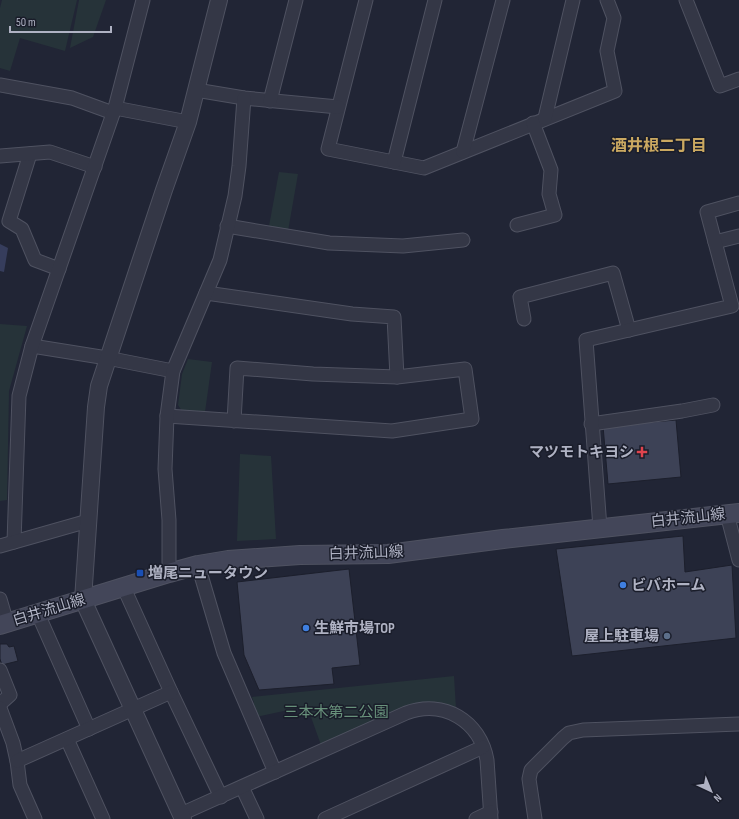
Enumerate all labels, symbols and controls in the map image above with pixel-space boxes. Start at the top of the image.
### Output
scale bar [10,8,111,34]
text: 50 m [16,15,36,30]
district label: 酒井根二丁目 [611,136,707,156]
place label: マツモトキヨシ [529,443,634,462]
marker: マツモトキヨシ [637,447,647,457]
street label: 白井流山線 [650,505,726,531]
street label: 白井流山線 [328,542,404,564]
place label: 増尾ニュータウン [148,564,268,583]
marker: 増尾ニュータウン [135,568,145,578]
place label: ビバホーム [631,576,706,595]
marker: ビバホーム [618,580,628,590]
street label: 白井流山線 [10,590,88,630]
place label: 生鮮市場TOP [314,619,395,638]
marker: 生鮮市場TOP [301,623,311,633]
place label: 屋上駐車場 [584,627,659,646]
marker: 屋上駐車場 [662,631,672,641]
park label: 三本木第二公園 [283,703,389,722]
north arrow [691,771,731,811]
text: N [711,791,724,805]

